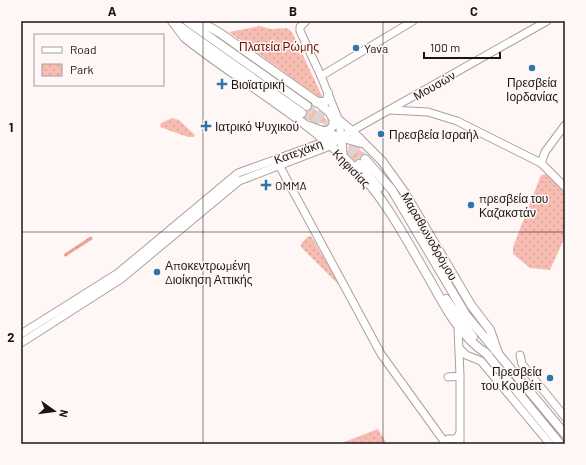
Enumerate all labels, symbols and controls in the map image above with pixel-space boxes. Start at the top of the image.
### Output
text: A [108,3,117,19]
text: B [289,3,297,19]
text: C [470,3,478,19]
legend [34,34,164,86]
scale bar [424,34,500,60]
park label: Πλατεία Ρώμης [239,39,319,54]
text: 100 m [430,40,460,54]
place label: Yava [364,41,388,55]
text: Road [70,42,97,56]
marker: Yava [351,43,361,53]
text: Park [70,62,94,76]
marker: Πρεσβεία Ιορδανίας [527,63,537,73]
street label: Μουσών [411,67,457,103]
place label: Πρεσβεία Ιορδανίας [506,75,558,104]
place label: Βιοϊατρική [231,77,285,92]
marker: Βιοϊατρική [216,78,228,90]
text: 1 [9,119,13,135]
place label: Ιατρικό Ψυχικού [215,119,299,134]
marker: Ιατρικό Ψυχικού [200,120,212,132]
place label: Πρεσβεία Ισραήλ [389,127,479,142]
marker: Πρεσβεία Ισραήλ [376,129,386,139]
street label: Κατεχάκη [272,136,324,167]
street label: Κηφισίας [330,146,374,191]
place label: OMMA [275,178,307,192]
marker: OMMA [260,179,272,191]
street label: Μαραθωνοδρόμου [398,189,461,283]
place label: πρεσβεία του Καζακστάν [479,191,548,220]
marker: πρεσβεία του Καζακστάν [466,200,476,210]
place label: Αποκεντρωμένη Διοίκηση Αττικής [165,258,253,287]
marker: Αποκεντρωμένη Διοίκηση Αττικής [152,267,162,277]
text: 2 [7,329,15,345]
place label: Πρεσβεία του Κουβέιτ [481,364,542,393]
marker: Πρεσβεία του Κουβέιτ [545,373,555,383]
north arrow [34,391,74,431]
text: N [57,408,71,419]

